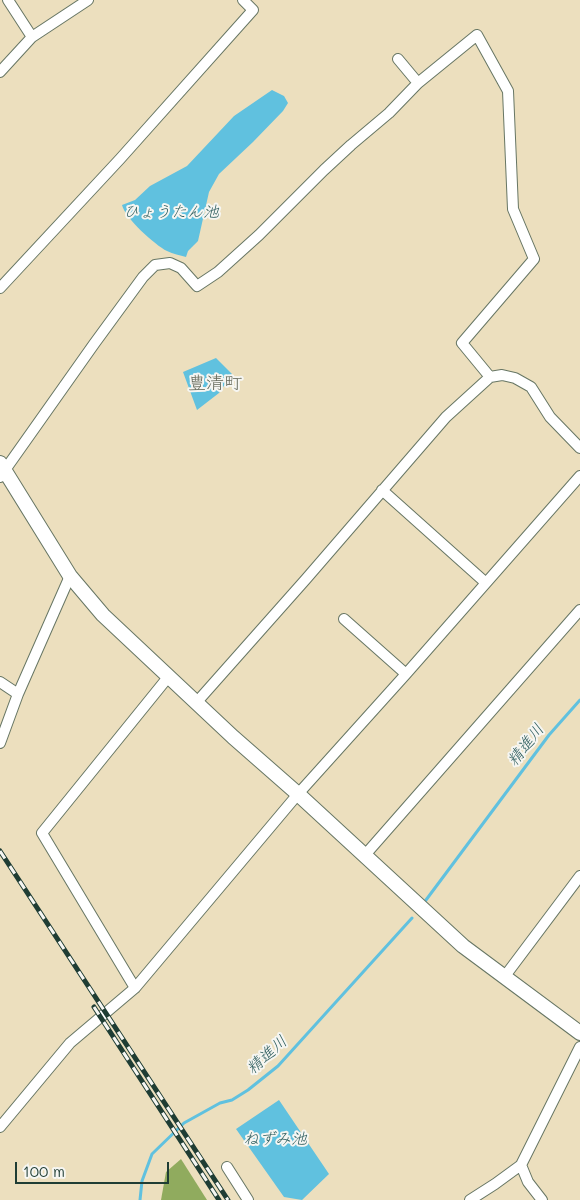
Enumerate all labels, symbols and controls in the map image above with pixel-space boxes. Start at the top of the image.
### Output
water label: ひょうたん池 [123,202,219,222]
district label: 豊清町 [188,372,242,394]
water label: 精進川 [504,720,548,770]
water label: 精進川 [243,1032,291,1078]
water label: ねずみ池 [243,1129,307,1149]
scale bar [18,1152,171,1184]
text: 100 m [23,1161,65,1181]

